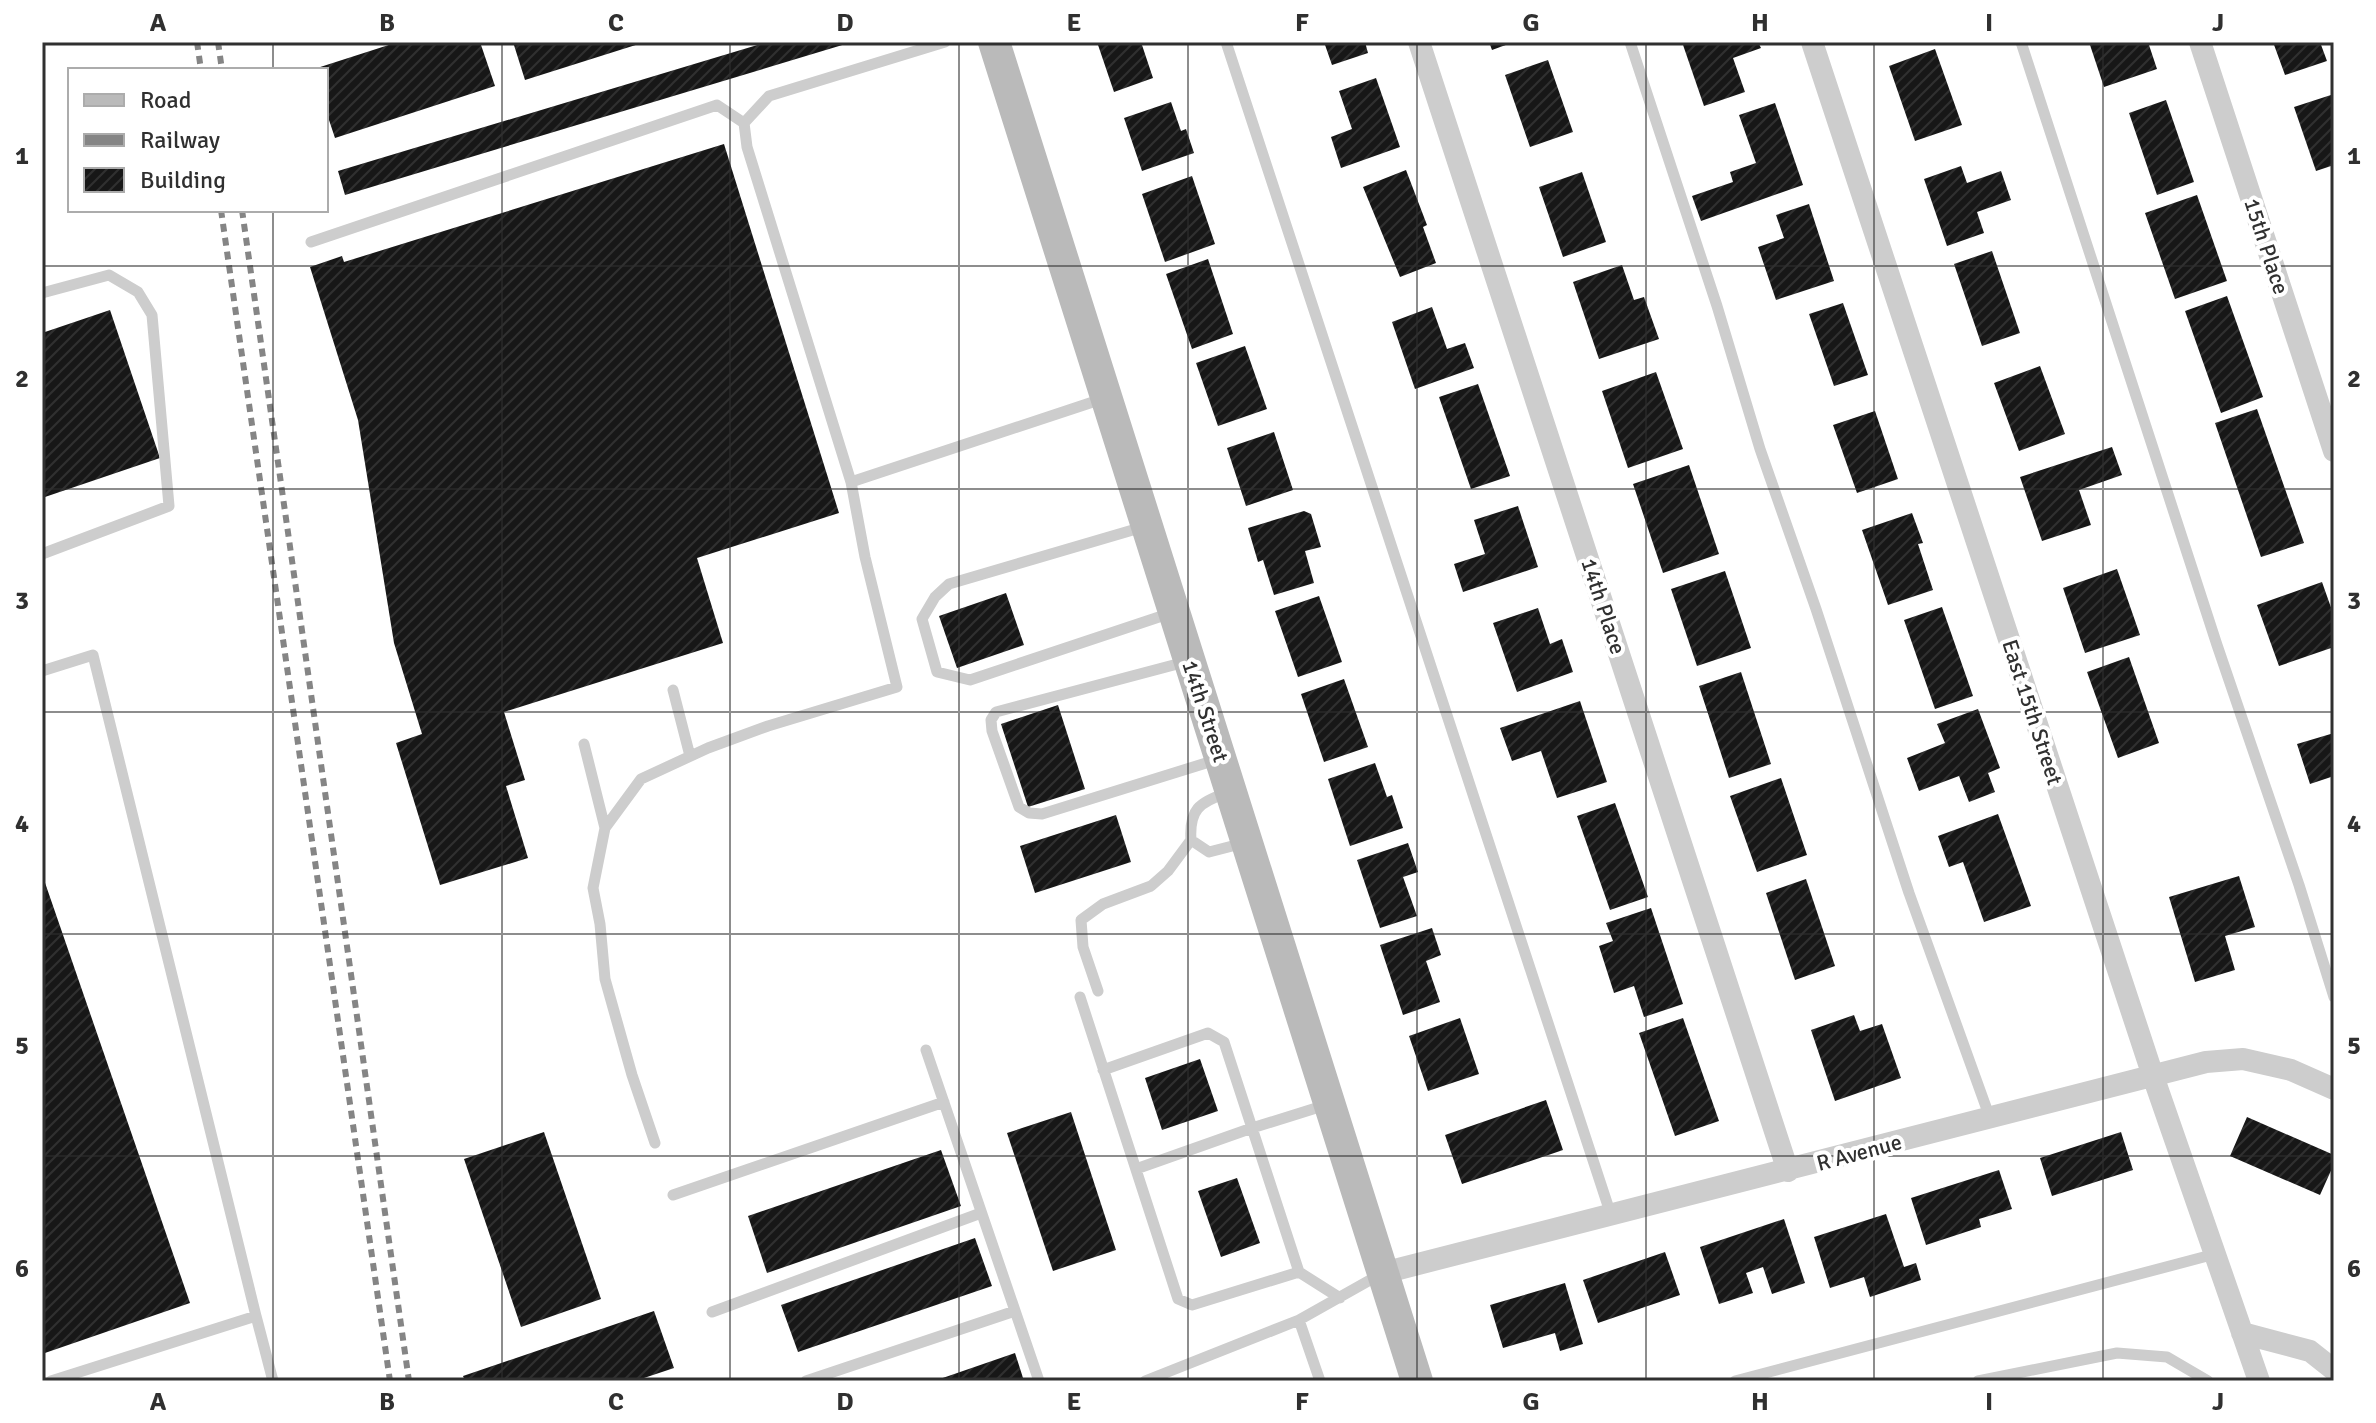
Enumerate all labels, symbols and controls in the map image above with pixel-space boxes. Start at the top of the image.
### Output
text: A [150,7,167,39]
text: B [379,7,395,39]
text: C [608,7,624,39]
text: D [836,7,854,39]
text: E [1067,7,1081,39]
text: F [1295,7,1309,39]
text: G [1522,7,1540,39]
text: H [1751,7,1769,39]
text: I [1985,7,1993,39]
text: J [2212,7,2224,39]
legend [68,68,328,212]
text: Road [140,85,191,115]
text: Railway [140,125,220,155]
text: 1 [15,140,29,172]
text: 1 [2347,140,2361,172]
text: Building [140,165,226,195]
street label: 15th Place [2238,195,2295,298]
text: 2 [15,363,29,395]
text: 2 [2347,363,2361,395]
street label: 14th Place [1575,555,1632,658]
text: 3 [15,585,29,617]
text: 3 [2347,585,2361,617]
street label: East 15th Street [1996,636,2069,789]
street label: 14th Street [1176,657,1235,766]
text: 4 [15,808,29,840]
text: 4 [2347,808,2361,840]
text: 5 [15,1030,29,1062]
text: 5 [2347,1030,2361,1062]
street label: R Avenue [1814,1128,1905,1177]
text: 6 [15,1253,29,1285]
text: 6 [2347,1253,2361,1285]
text: A [150,1386,167,1418]
text: B [379,1386,395,1418]
text: C [608,1386,624,1418]
text: D [836,1386,854,1418]
text: E [1067,1386,1081,1418]
text: F [1295,1386,1309,1418]
text: G [1522,1386,1540,1418]
text: H [1751,1386,1769,1418]
text: I [1985,1386,1993,1418]
text: J [2212,1386,2224,1418]

